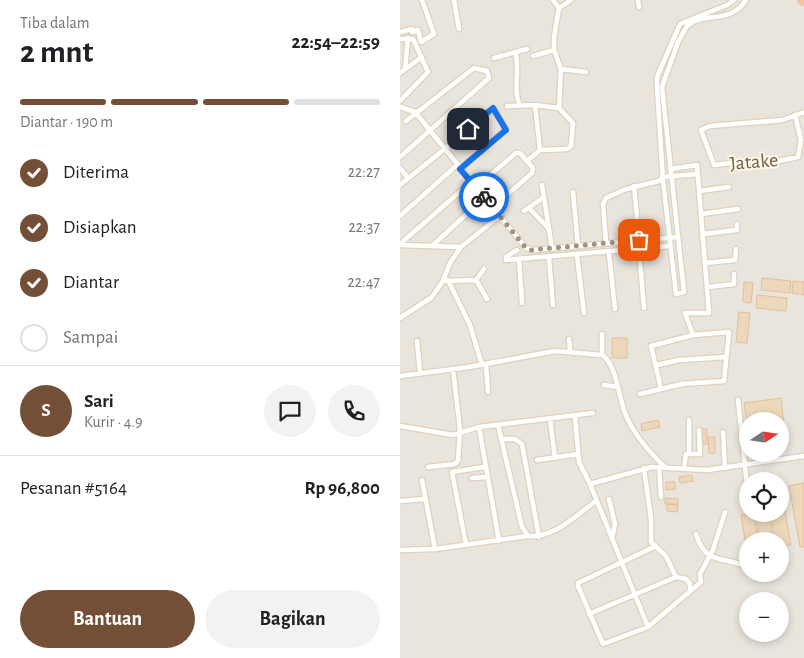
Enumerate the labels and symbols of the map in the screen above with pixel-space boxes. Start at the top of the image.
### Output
pin [447,108,489,150]
street label: Jatake [729,150,779,174]
courier [459,172,509,222]
pin [618,219,660,261]
north arrow [739,412,789,462]

